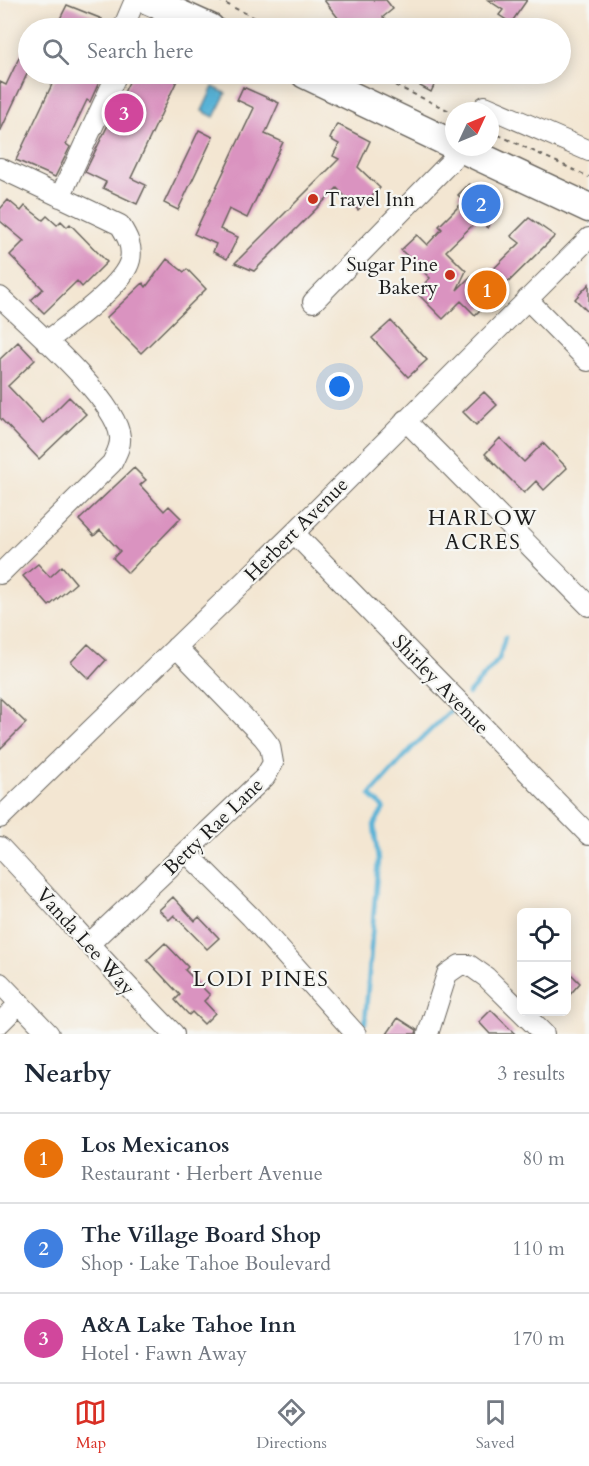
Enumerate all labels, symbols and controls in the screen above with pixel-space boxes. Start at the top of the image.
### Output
search box [18,18,571,84]
icon: search [39,35,72,68]
text: Search here [87,36,194,66]
pin: 3 [104,90,144,136]
north arrow [445,102,499,156]
pin: 2 [462,182,500,226]
place label: Travel Inn [325,186,415,213]
marker: Travel Inn [306,192,320,206]
place label: Sugar Pine Bakery [347,251,438,301]
marker: Sugar Pine Bakery [443,268,457,282]
pin: 1 [468,268,506,312]
your location [325,372,354,401]
street label: Herbert Avenue [238,471,354,587]
district label: HARLOW ACRES [428,504,538,557]
street label: Shirley Avenue [386,629,495,740]
street label: Betty Rae Lane [157,772,269,881]
street label: Vanda Lee Way [30,882,142,1001]
map controls [517,908,571,1016]
button: locate [517,908,571,962]
button: layers [517,962,571,1016]
district label: LODI PINES [193,965,329,994]
text: Nearby [24,1056,112,1091]
text: 3 results [497,1060,565,1087]
text: Los Mexicanos [81,1130,229,1160]
text: 1 [38,1145,49,1172]
text: 80 m [522,1145,565,1172]
text: Restaurant · Herbert Avenue [81,1160,323,1187]
text: The Village Board Shop [81,1220,321,1250]
text: 2 [38,1235,49,1262]
text: 110 m [512,1235,565,1262]
text: Shop · Lake Tahoe Boulevard [81,1250,331,1277]
text: A&A Lake Tahoe Inn [81,1310,296,1340]
text: 3 [38,1325,49,1352]
text: 170 m [512,1325,565,1352]
text: Hotel · Fawn Away [81,1340,247,1367]
tab: Map [74,1396,107,1454]
tab: Directions [256,1396,327,1454]
tab: Saved [476,1396,515,1454]

